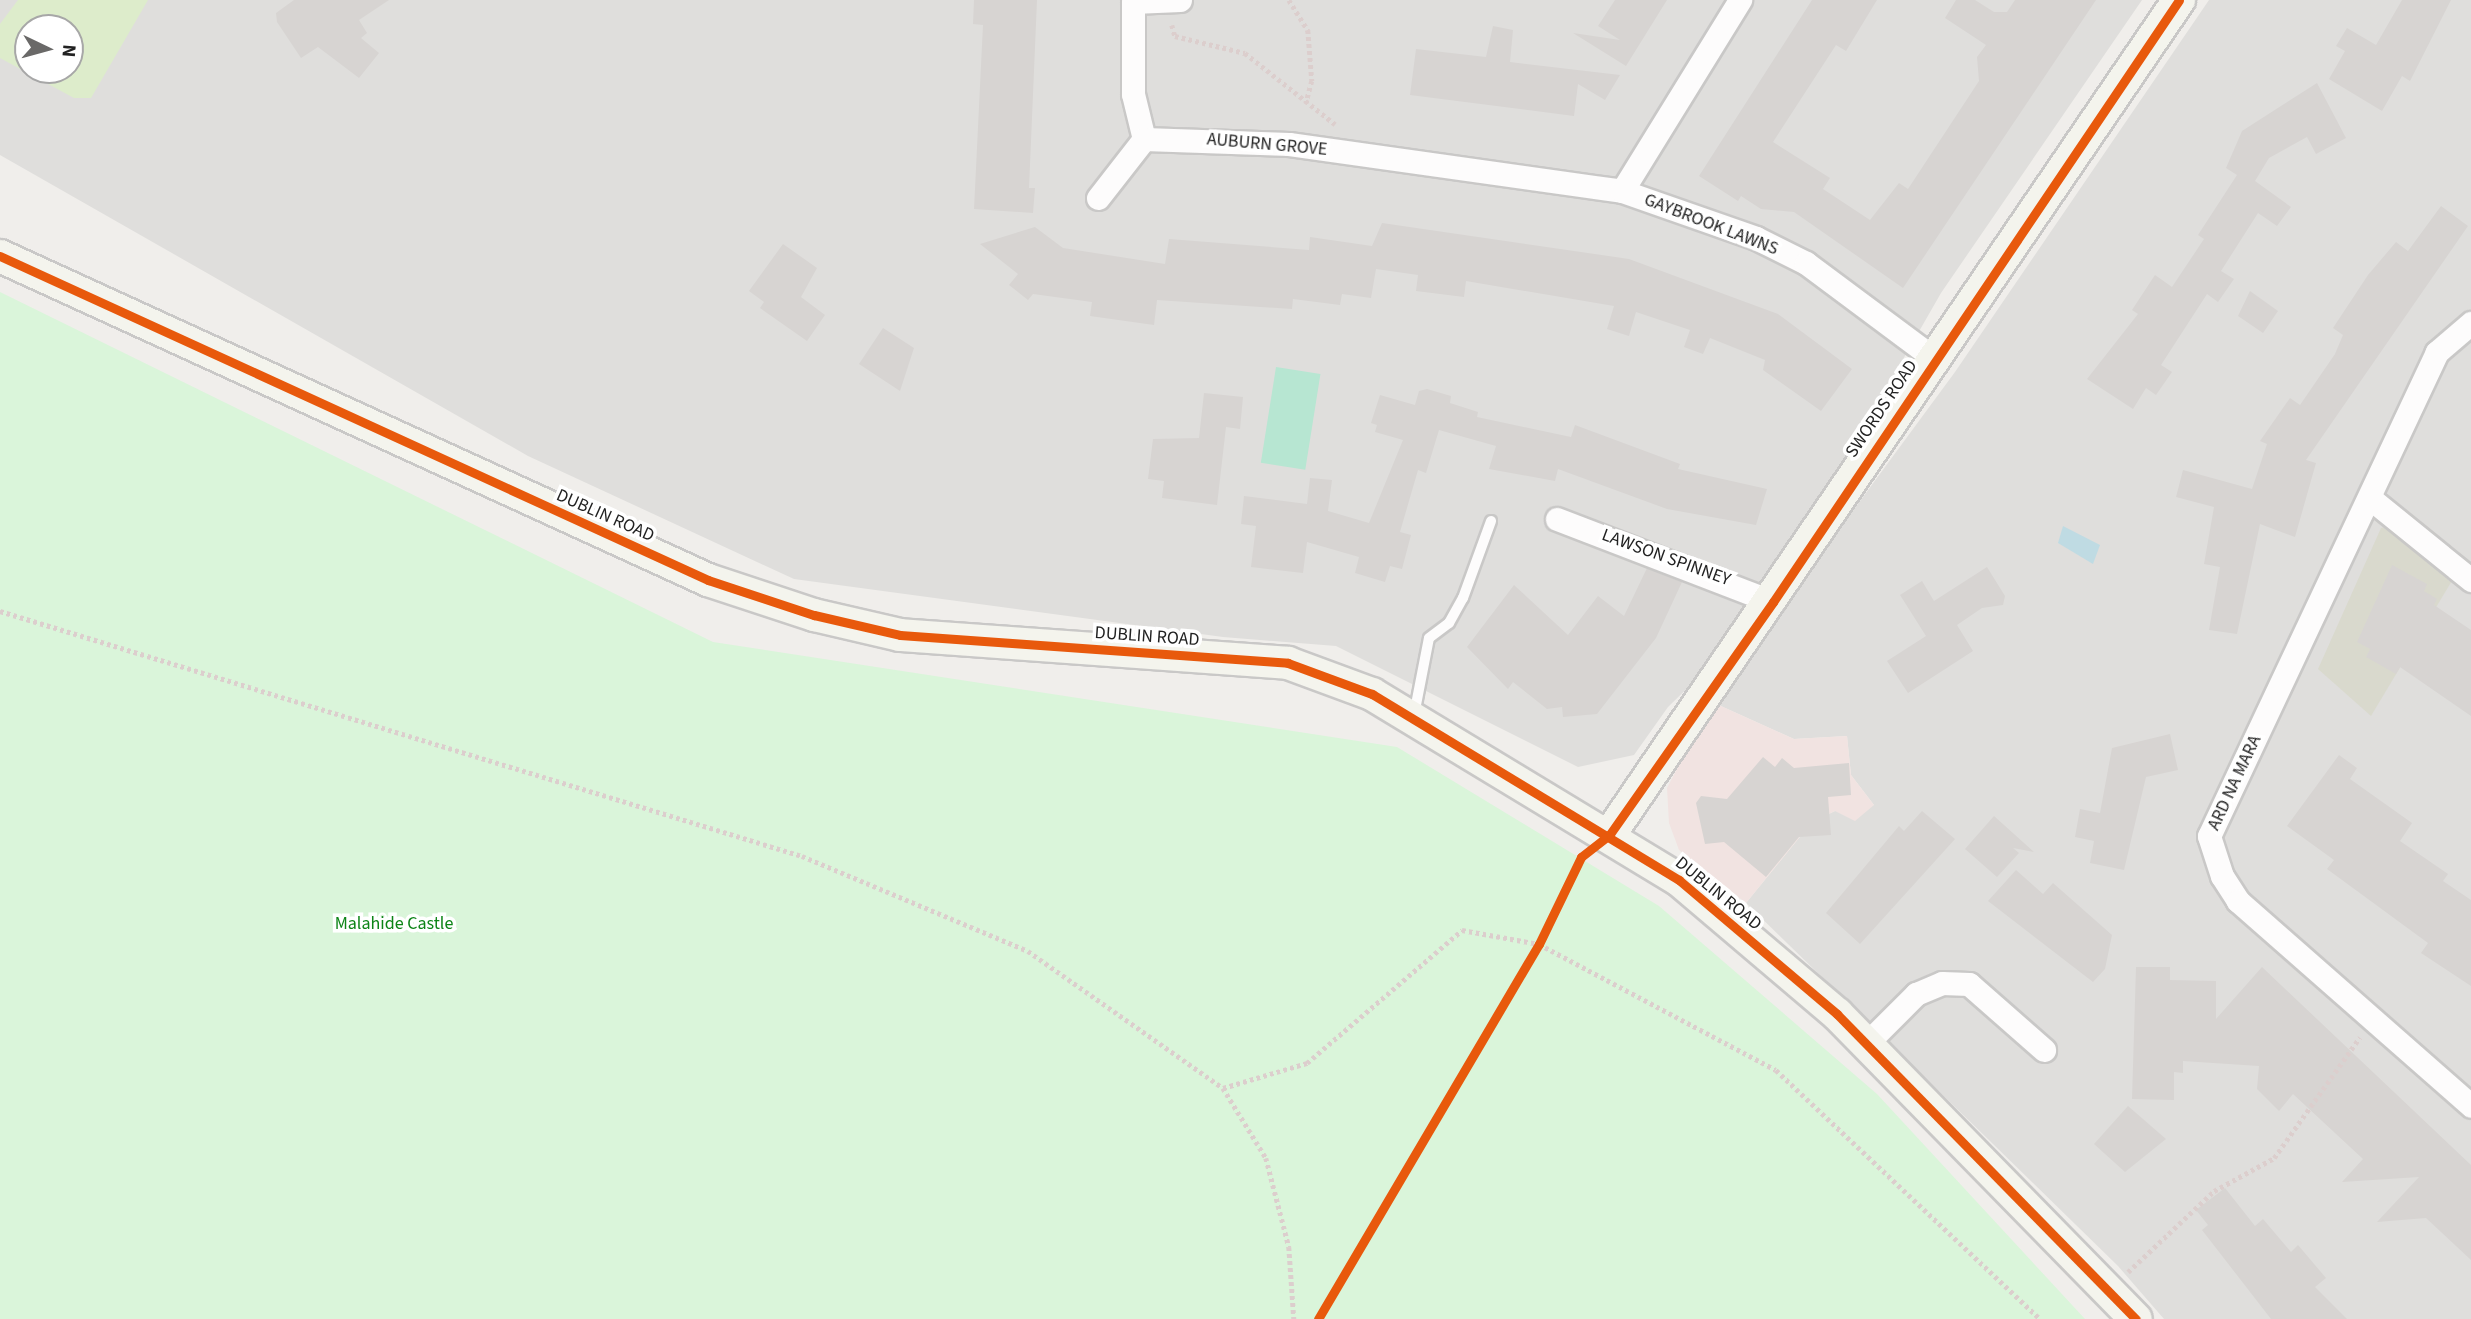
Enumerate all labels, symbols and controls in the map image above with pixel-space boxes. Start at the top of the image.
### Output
north arrow [14,14,84,84]
text: N [54,43,82,58]
street label: AUBURN GROVE [1206,129,1328,161]
street label: GAYBROOK LAWNS [1641,189,1781,261]
street label: SWORDS ROAD [1841,356,1923,462]
street label: DUBLIN ROAD [553,485,657,547]
street label: LAWSON SPINNEY [1599,525,1733,591]
street label: DUBLIN ROAD [1094,623,1200,651]
street label: ARD NA MARA [2204,732,2266,834]
street label: DUBLIN ROAD [1670,853,1766,935]
park label: Malahide Castle [335,913,453,935]

